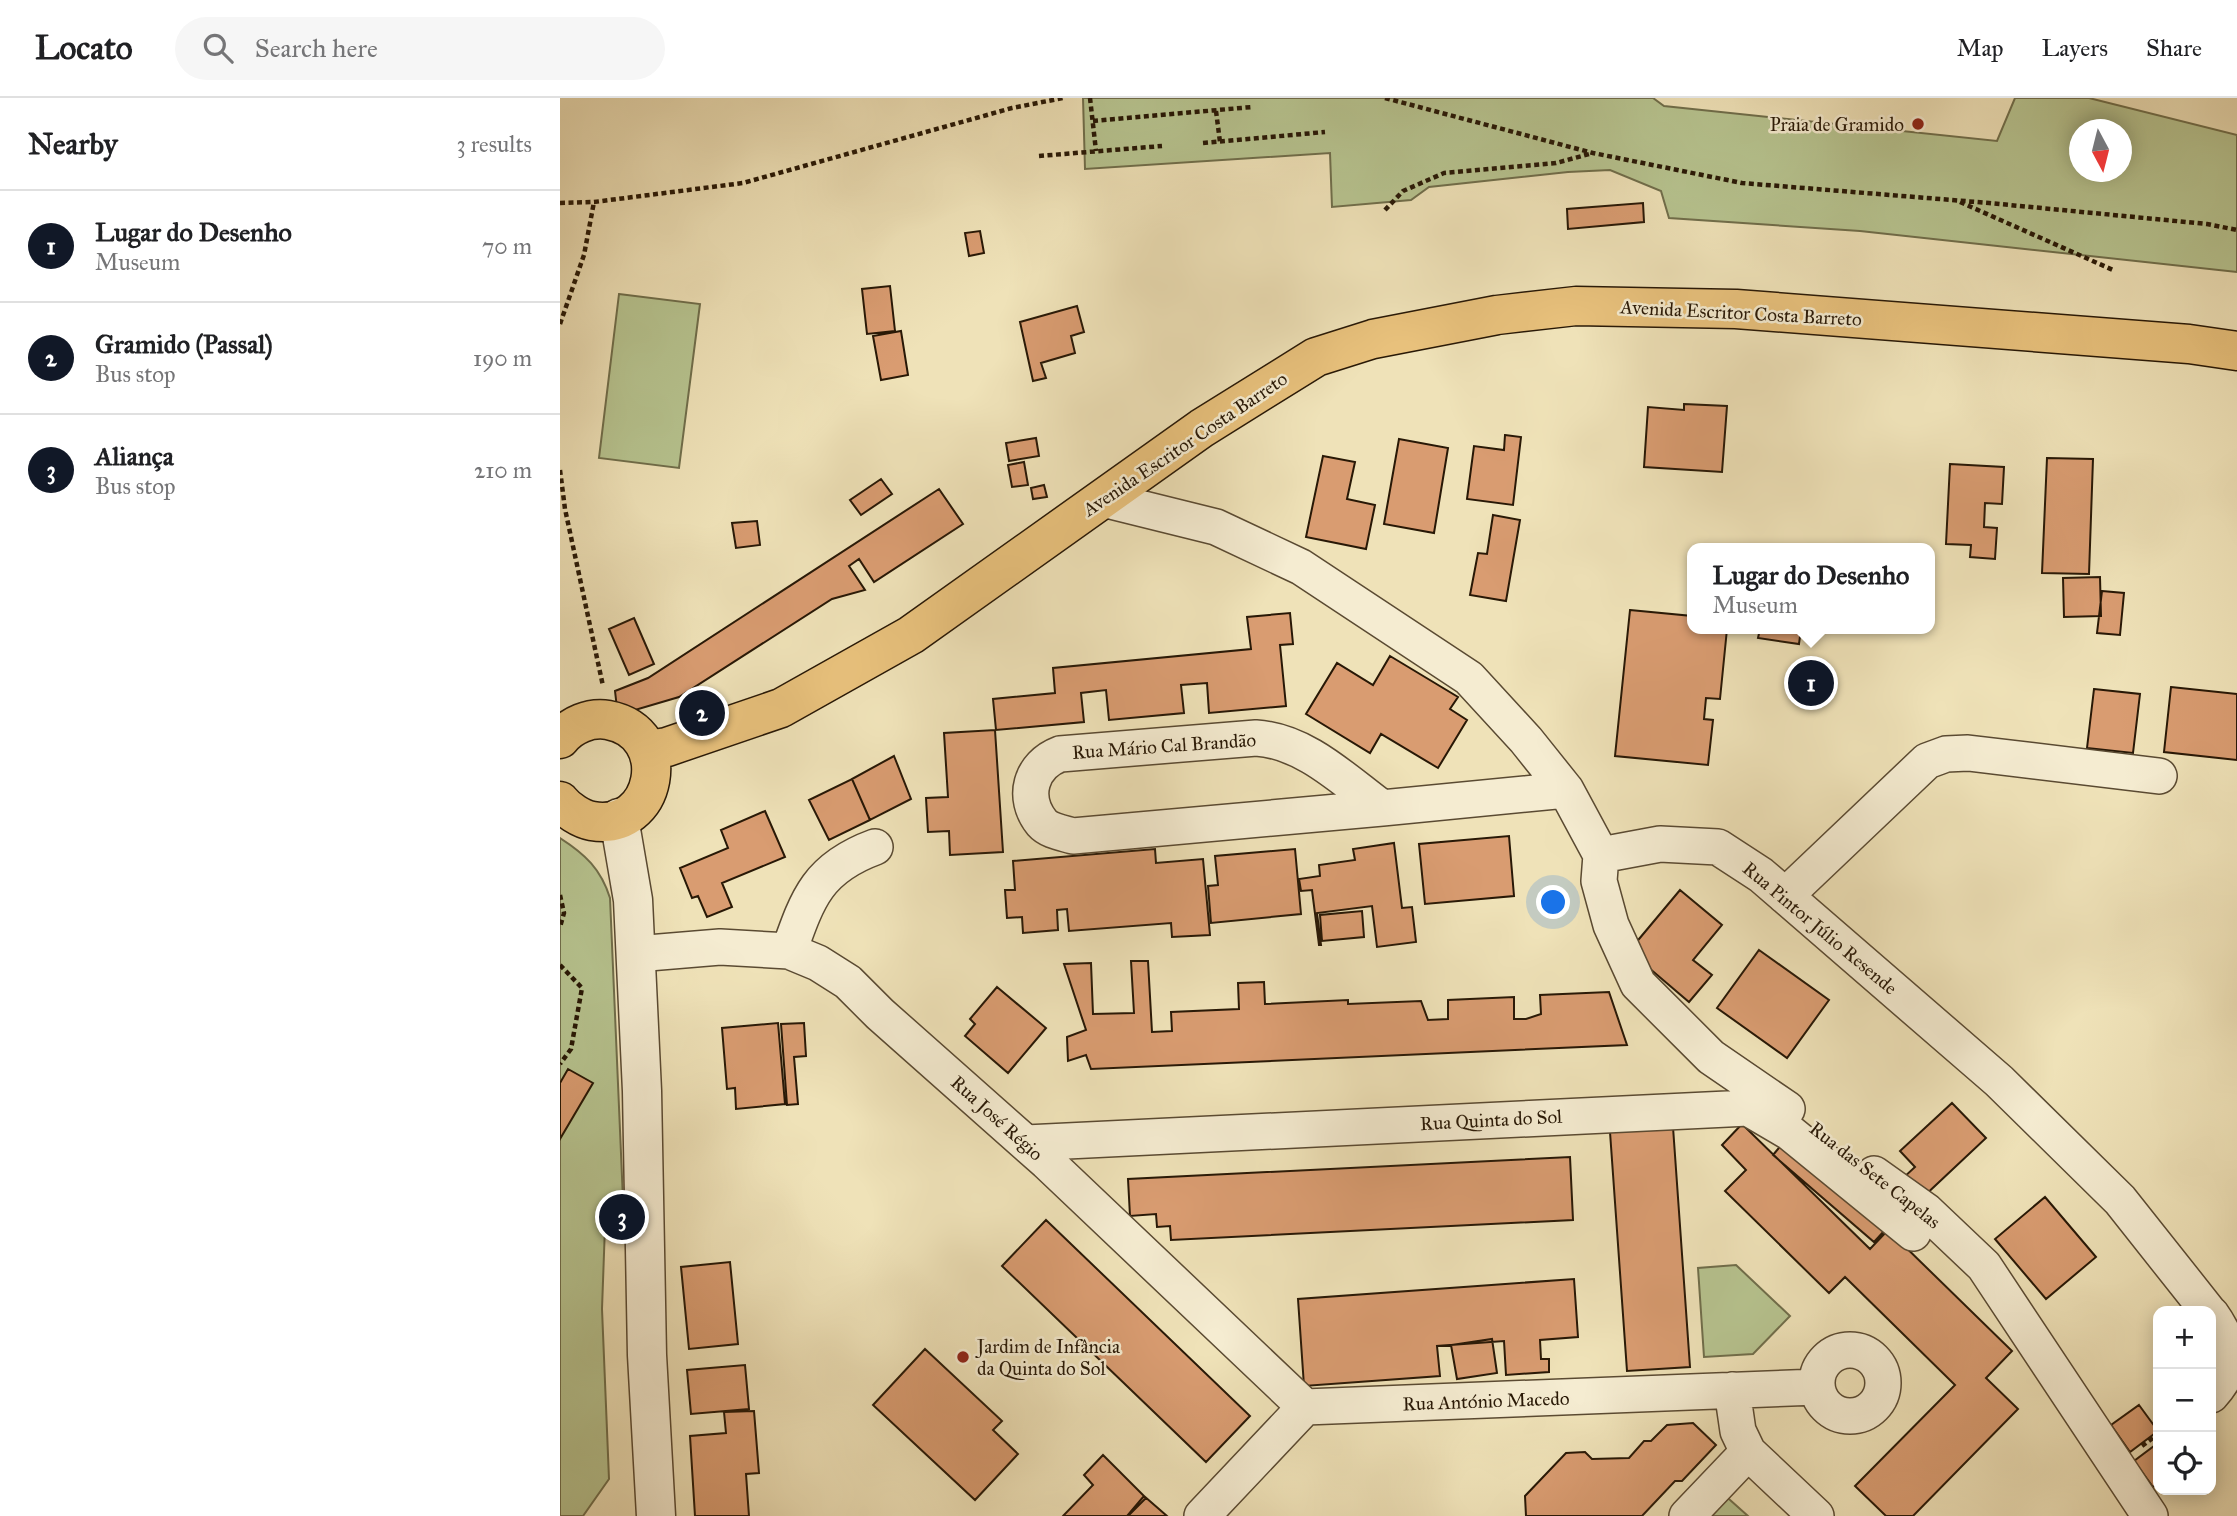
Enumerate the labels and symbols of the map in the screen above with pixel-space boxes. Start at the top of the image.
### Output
place label: Praia de Gramido [1770,113,1904,136]
marker: Praia de Gramido [1910,116,1926,132]
north arrow [2069,119,2132,182]
street label: Avenida Escritor Costa Barreto [1619,295,1863,331]
street label: Avenida Escritor Costa Barreto [1077,367,1292,522]
pin: 1 [1788,657,1834,709]
pin: 2 [679,687,725,739]
street label: Rua Mário Cal Brandão [1071,728,1257,764]
street label: Rua Pintor Júlio Resende [1737,857,1902,1000]
your location [1536,885,1570,919]
street label: Rua José Régio [945,1071,1048,1166]
street label: Rua Quinta do Sol [1419,1105,1564,1135]
street label: Rua das Sete Capelas [1805,1117,1945,1233]
pin: 3 [599,1191,645,1243]
place label: Jardim de Infância da Quinta do Sol [975,1335,1121,1380]
marker: Jardim de Infância da Quinta do Sol [955,1349,971,1365]
street label: Rua António Macedo [1402,1387,1570,1415]

